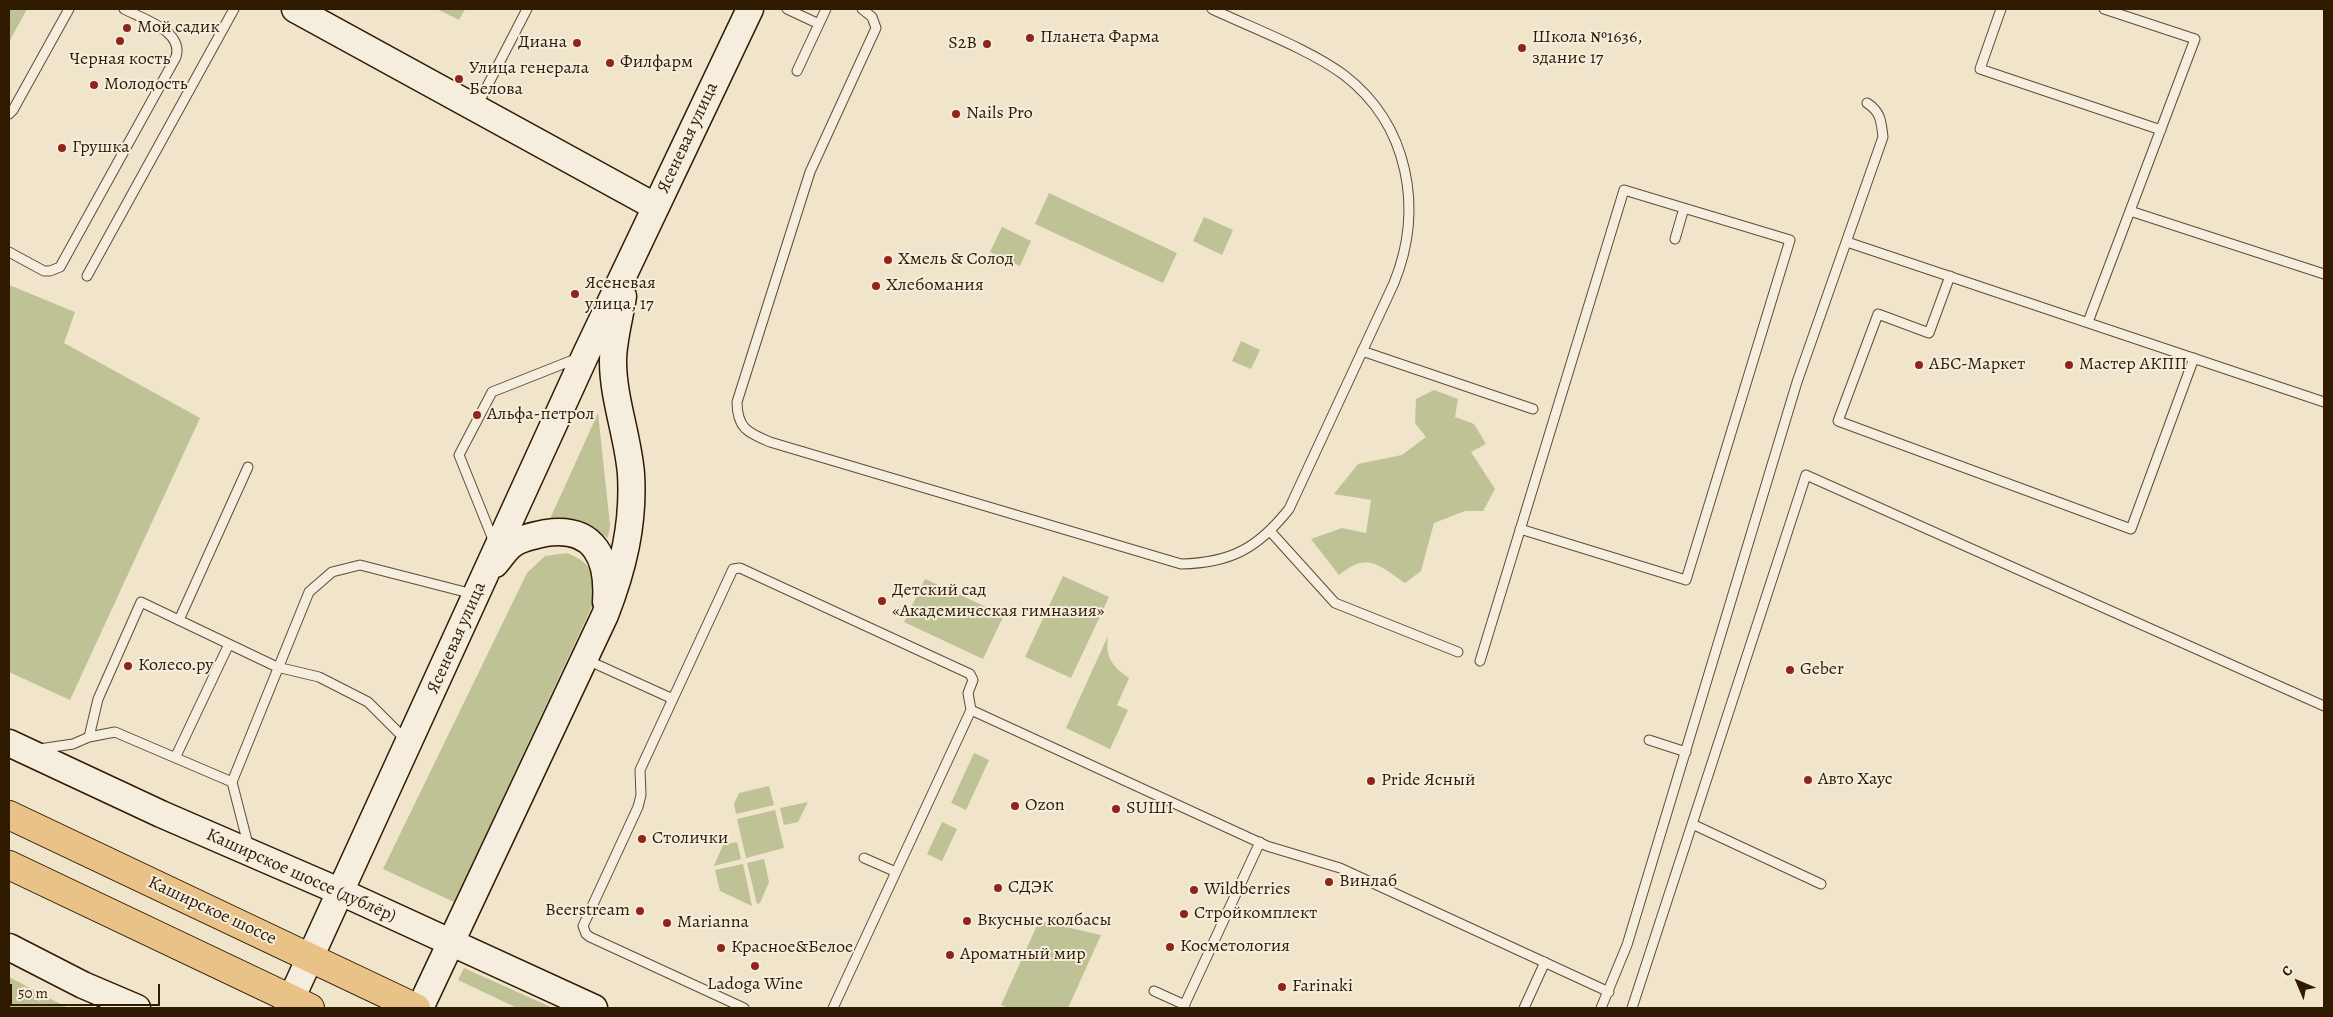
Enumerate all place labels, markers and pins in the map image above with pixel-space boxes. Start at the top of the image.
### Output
place label: Мой садик [137,17,220,39]
marker: Мой садик [121,22,133,34]
place label: Планета Фарма [1040,27,1159,49]
place label: Школа №1636, здание 17 [1532,27,1643,70]
place label: Диана [518,32,567,54]
marker: Планета Фарма [1024,32,1036,44]
place label: S2B [948,33,977,55]
marker: Черная кость [114,35,126,47]
marker: Диана [571,37,583,49]
marker: S2B [981,38,993,50]
marker: Школа №1636, здание 17 [1516,42,1528,54]
place label: Черная кость [70,49,170,71]
place label: Филфарм [620,52,693,74]
marker: Филфарм [604,57,616,69]
place label: Улица генерала Белова [469,58,589,100]
marker: Улица генерала Белова [453,73,465,85]
place label: Молодость [104,74,188,96]
marker: Молодость [88,79,100,91]
place label: Nails Pro [966,103,1033,125]
marker: Nails Pro [950,108,962,120]
place label: Грушка [72,137,129,159]
marker: Грушка [56,142,68,154]
place label: Хмель & Солод [898,249,1014,271]
marker: Хмель & Солод [882,254,894,266]
place label: Ясеневая улица, 17 [585,273,656,316]
place label: Хлебомания [886,275,984,297]
marker: Хлебомания [870,280,882,292]
marker: Ясеневая улица, 17 [569,288,581,300]
place label: АБС-Маркет [1929,354,2025,376]
place label: Мастер АКПП [2079,354,2187,376]
marker: АБС-Маркет [1913,359,1925,371]
marker: Мастер АКПП [2063,359,2075,371]
place label: Альфа-петрол [487,404,594,426]
marker: Альфа-петрол [471,409,483,421]
place label: Детский сад «Академическая гимназия» [892,580,1104,622]
marker: Детский сад «Академическая гимназия» [876,595,888,607]
place label: Колесо.ру [138,655,213,677]
place label: Geber [1800,659,1844,681]
marker: Колесо.ру [122,660,134,672]
marker: Geber [1784,664,1796,676]
place label: Авто Хаус [1818,769,1893,791]
place label: Pride Ясный [1381,770,1475,792]
marker: Авто Хаус [1802,774,1814,786]
marker: Pride Ясный [1365,775,1377,787]
place label: Ozon [1025,795,1065,817]
place label: SUШI [1126,798,1173,820]
marker: Ozon [1009,800,1021,812]
marker: SUШI [1110,803,1122,815]
place label: Столички [652,828,728,850]
marker: Столички [636,833,648,845]
place label: Винлаб [1339,871,1397,893]
marker: Винлаб [1323,876,1335,888]
place label: СДЭК [1008,877,1053,899]
place label: Wildberries [1204,879,1291,901]
marker: СДЭК [992,882,1004,894]
marker: Wildberries [1188,884,1200,896]
place label: Beerstream [545,900,630,922]
place label: Стройкомплект [1194,903,1317,925]
marker: Beerstream [634,905,646,917]
marker: Стройкомплект [1178,908,1190,920]
place label: Вкусные колбасы [977,910,1111,932]
place label: Marianna [677,912,749,934]
marker: Вкусные колбасы [961,915,973,927]
marker: Marianna [661,917,673,929]
place label: Косметология [1180,936,1290,958]
place label: Красное&Белое [731,937,853,959]
marker: Косметология [1164,941,1176,953]
marker: Красное&Белое [715,942,727,954]
place label: Ароматный мир [960,944,1086,966]
marker: Ароматный мир [944,949,956,961]
marker: Ladoga Wine [749,960,761,972]
place label: Ladoga Wine [707,974,803,996]
place label: Farinaki [1292,976,1353,998]
marker: Farinaki [1276,981,1288,993]

